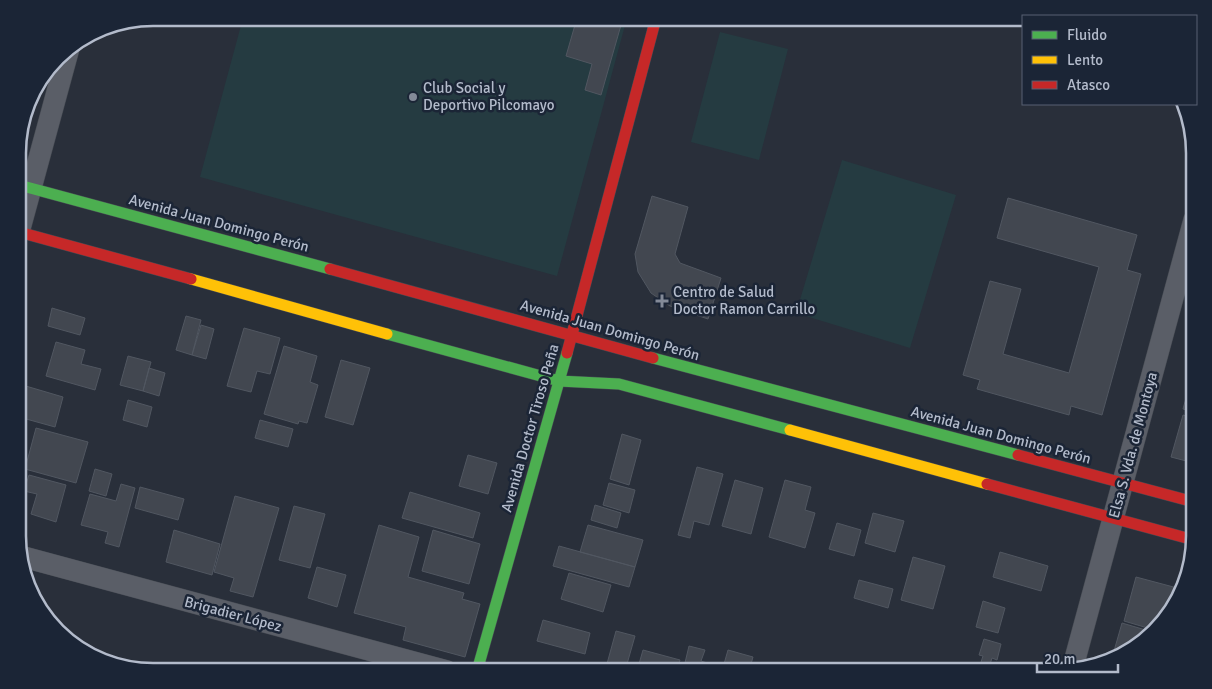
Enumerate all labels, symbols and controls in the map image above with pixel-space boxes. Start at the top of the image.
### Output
legend [1022,15,1197,105]
text: Fluido [1067,26,1107,44]
text: Lento [1067,51,1103,69]
text: Atasco [1067,76,1110,94]
place label: Club Social y Deportivo Pilcomayo [423,79,555,114]
marker: Club Social y Deportivo Pilcomayo [407,91,419,103]
street label: Avenida Juan Domingo Perón [127,190,311,256]
place label: Centro de Salud Doctor Ramon Carrillo [673,283,815,318]
marker: Centro de Salud Doctor Ramon Carrillo [655,294,669,308]
street label: Avenida Juan Domingo Perón [518,296,702,364]
street label: Avenida Doctor Tiroso Peña [497,342,563,514]
street label: Elsa S. Vda. de Montoya [1105,370,1161,520]
street label: Avenida Juan Domingo Perón [909,402,1093,468]
street label: Brigadier López [182,592,284,636]
scale bar [1037,642,1118,674]
text: 20 m [1044,650,1075,668]

